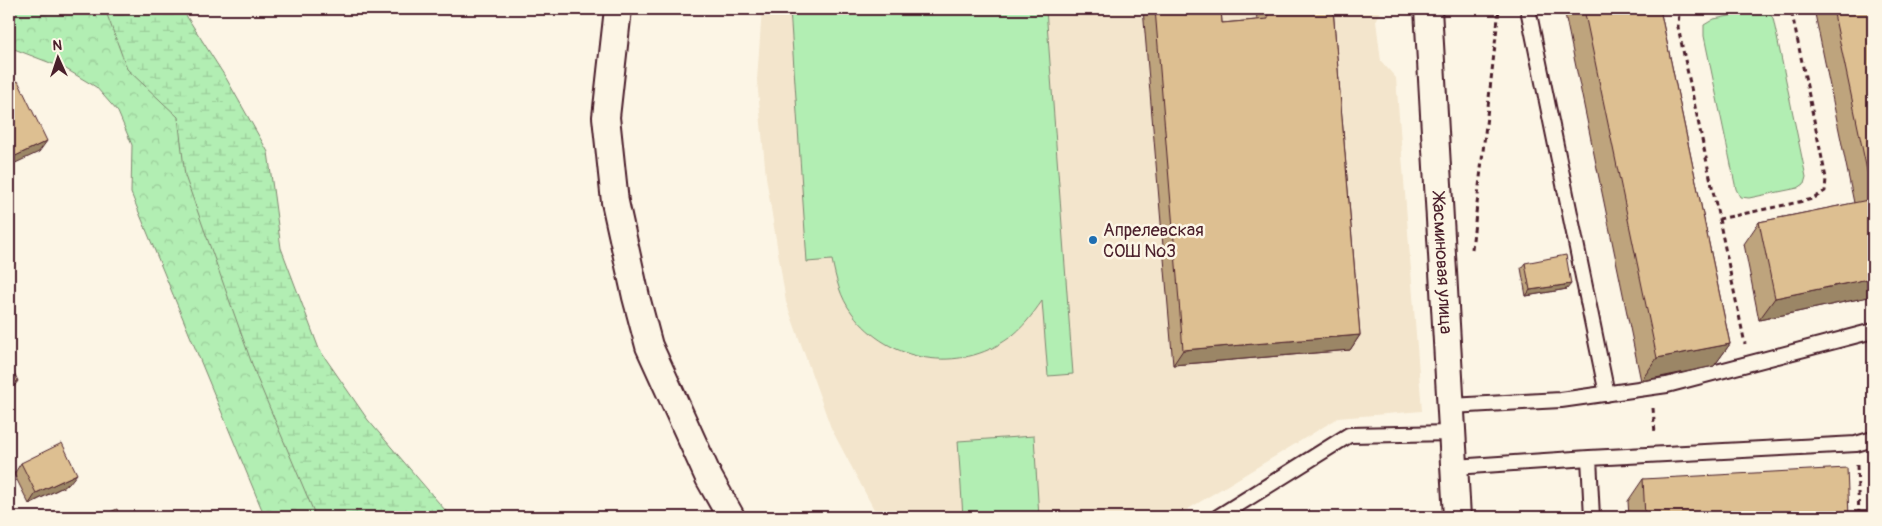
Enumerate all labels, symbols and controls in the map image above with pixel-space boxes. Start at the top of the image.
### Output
north arrow [32,32,82,82]
text: N [52,37,63,54]
street label: Жасминовая улица [1427,189,1458,335]
place label: Апрелевская СОШ №3 [1103,219,1204,263]
marker: Апрелевская СОШ №3 [1087,234,1099,246]

